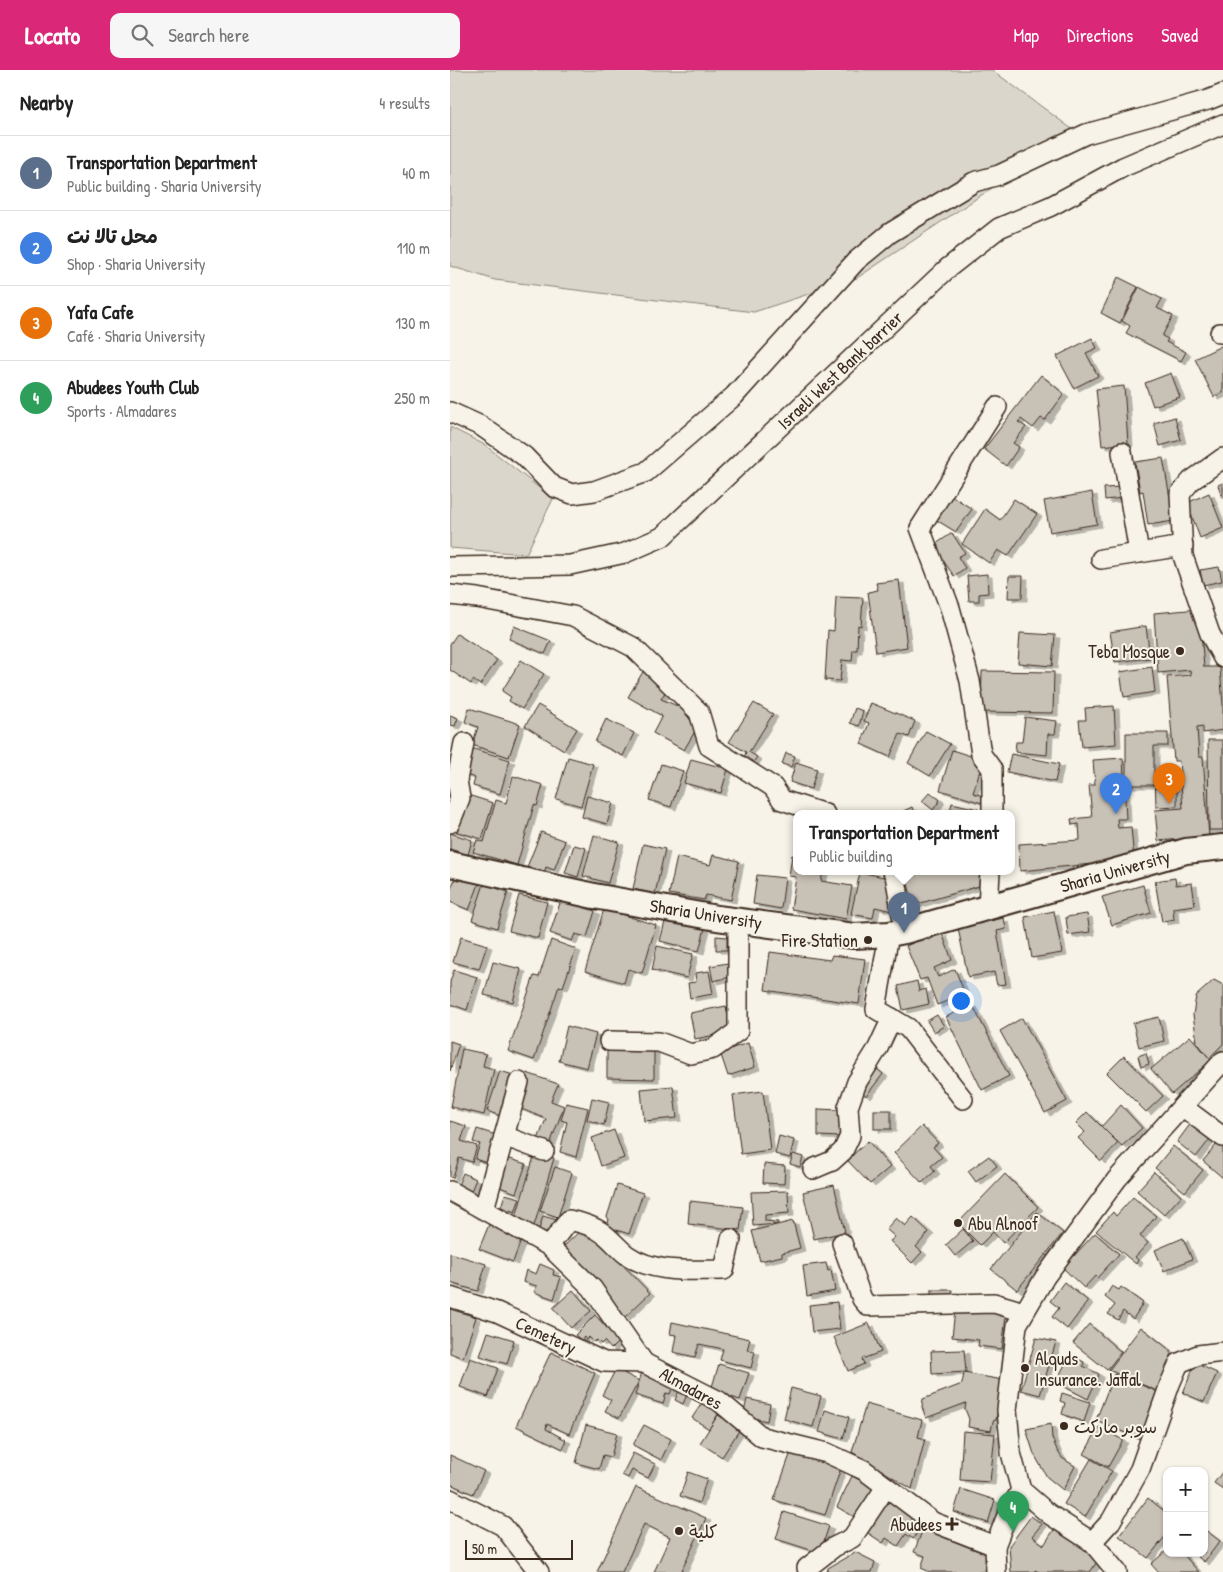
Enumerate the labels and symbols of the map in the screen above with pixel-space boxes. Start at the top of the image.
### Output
street label: Israeli West Bank barrier [772,305,908,435]
place label: Teba Mosque [1088,639,1170,664]
marker: Teba Mosque [1174,645,1186,657]
pin: 3 [1153,763,1185,804]
pin: 2 [1100,773,1132,814]
street label: Sharia University [1057,843,1173,899]
pin: 1 [888,892,920,933]
street label: Sharia University [648,893,764,935]
place label: Fire Station [781,928,858,953]
marker: Fire Station [862,934,874,946]
your location [948,988,974,1014]
place label: Abu Alnoof [968,1211,1039,1236]
marker: Abu Alnoof [952,1217,964,1229]
street label: Cemetery [512,1310,581,1360]
place label: Alquds Insurance. Jaffal [1035,1346,1141,1392]
street label: Almadares [655,1361,727,1415]
marker: Alquds Insurance. Jaffal [1019,1362,1031,1374]
place label: سوبر ماركت [1074,1414,1157,1439]
marker: سوبر ماركت [1058,1420,1070,1432]
pin: 4 [997,1491,1029,1532]
place label: Abudees [890,1512,942,1537]
marker: Abudees [946,1518,958,1530]
place label: كلية [689,1519,718,1544]
marker: كلية [673,1525,685,1537]
scale bar [465,1537,572,1560]

